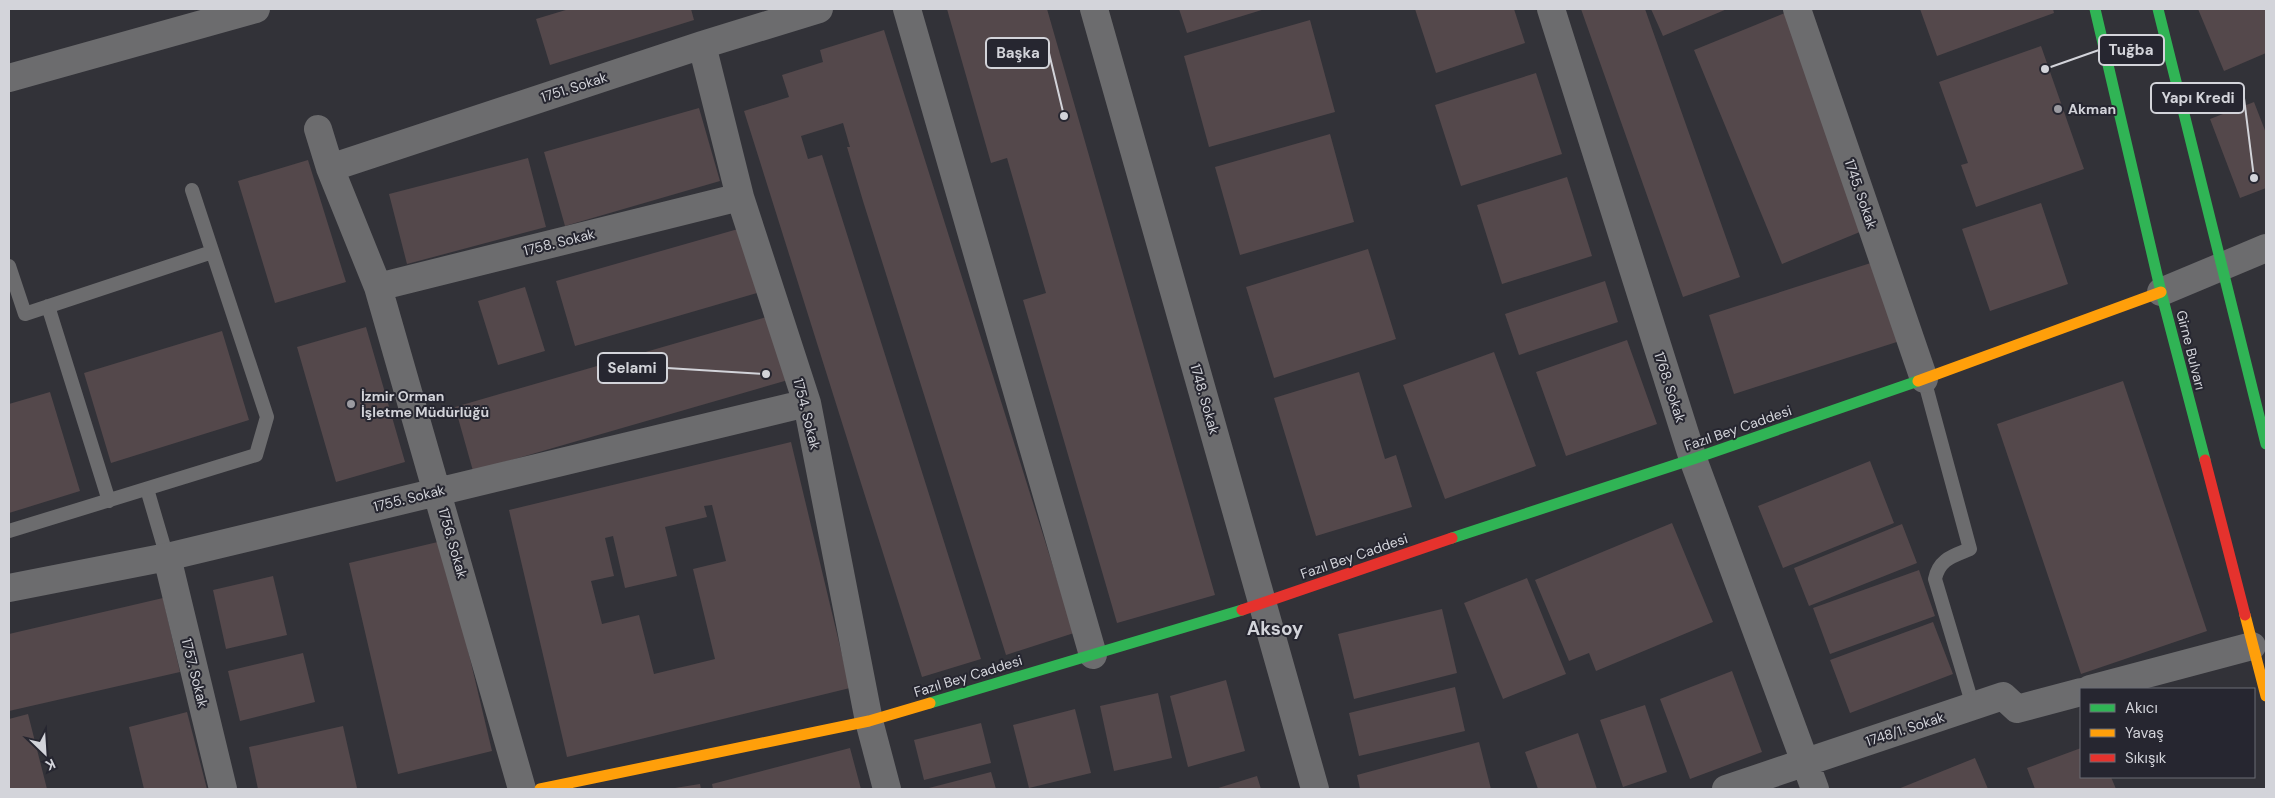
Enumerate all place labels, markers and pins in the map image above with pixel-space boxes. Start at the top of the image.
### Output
callout: Tuğba [2099,35,2164,65]
callout: Başka [986,38,1049,68]
callout: Yapı Kredi [2151,83,2244,113]
place label: Akman [2068,100,2116,118]
marker: Akman [2052,103,2064,115]
callout: Selami [598,353,667,383]
place label: İzmir Orman İşletme Müdürlüğü [361,387,489,421]
marker: İzmir Orman İşletme Müdürlüğü [345,398,357,410]

